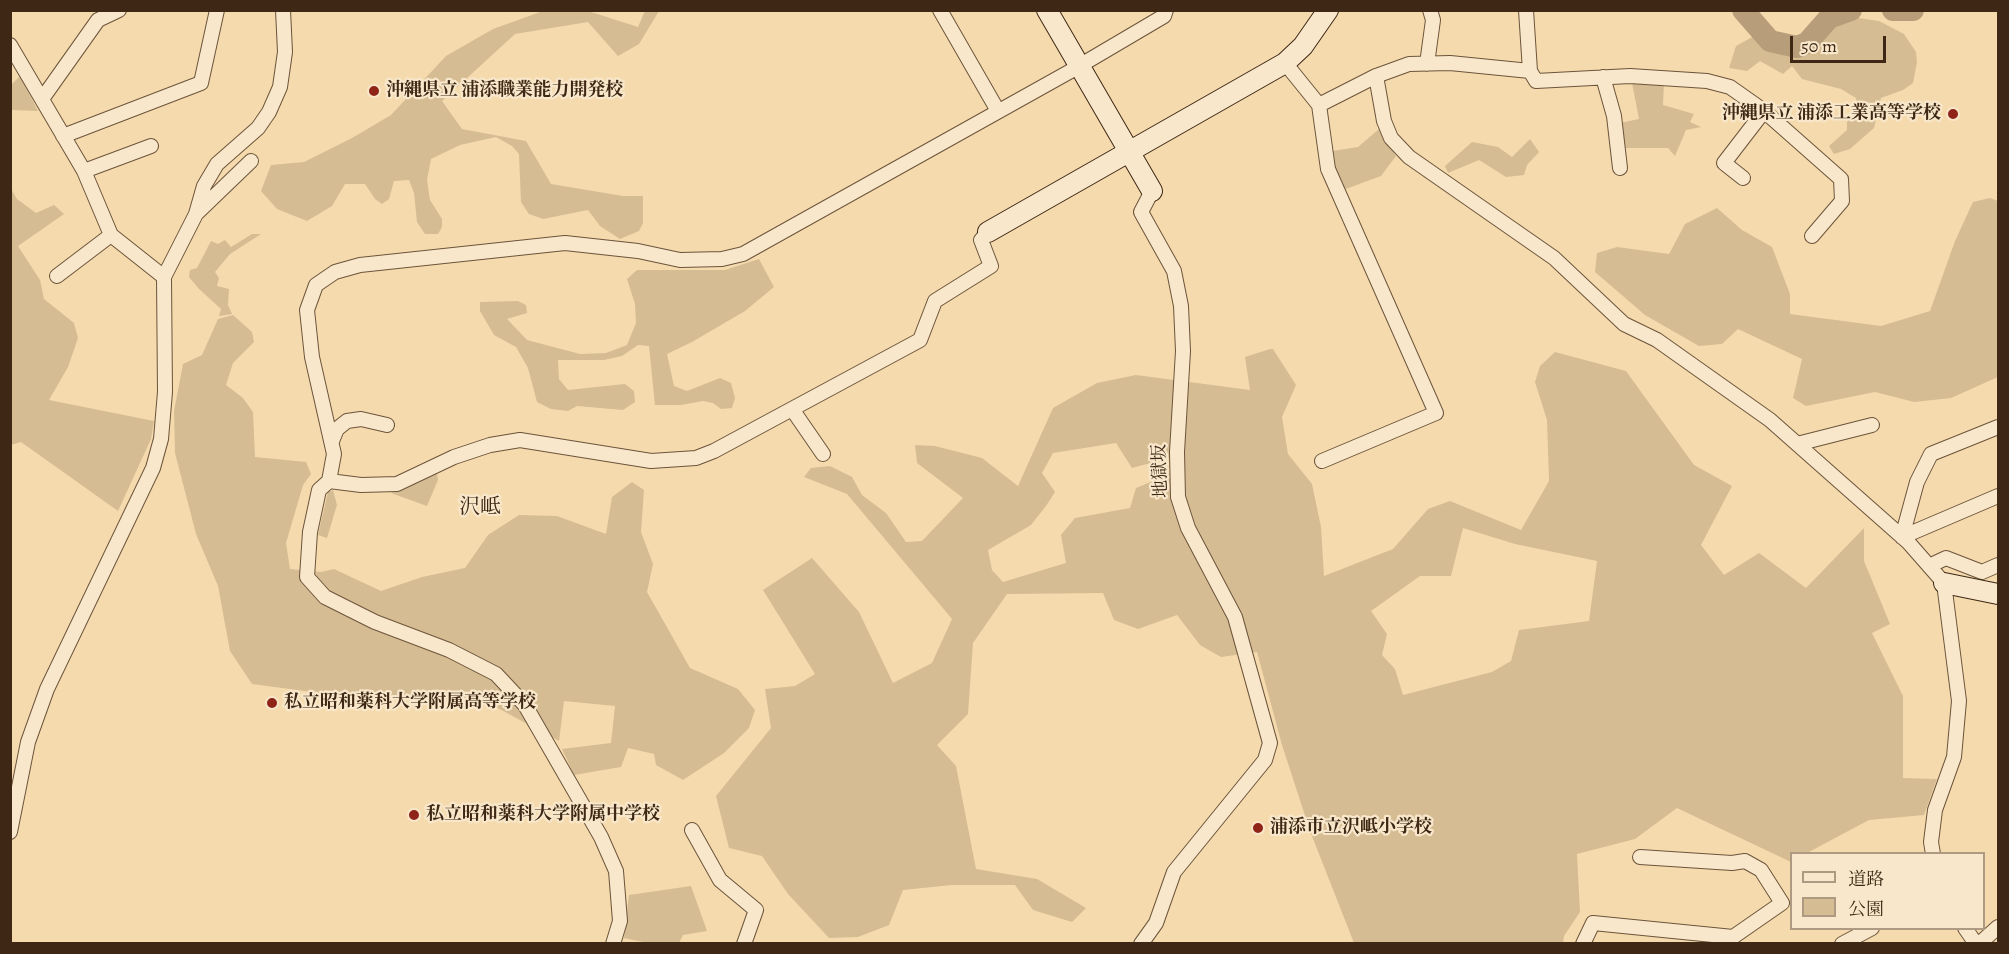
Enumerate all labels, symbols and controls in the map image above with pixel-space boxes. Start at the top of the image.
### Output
scale bar [1793,24,1889,62]
text: 50 m [1801,34,1837,58]
place label: 沖縄県立 浦添職業能力開発校 [386,80,623,102]
marker: 沖縄県立 浦添職業能力開発校 [367,84,381,98]
place label: 沖縄県立 浦添工業高等学校 [1722,103,1941,125]
marker: 沖縄県立 浦添工業高等学校 [1946,107,1960,121]
street label: 地獄坂 [1149,444,1173,498]
district label: 沢岻 [459,495,501,521]
place label: 私立昭和薬科大学附属高等学校 [284,692,536,714]
marker: 私立昭和薬科大学附属高等学校 [265,696,279,710]
place label: 私立昭和薬科大学附属中学校 [426,804,660,826]
marker: 私立昭和薬科大学附属中学校 [407,808,421,822]
place label: 浦添市立沢岻小学校 [1270,817,1432,839]
marker: 浦添市立沢岻小学校 [1251,821,1265,835]
legend [1790,852,1985,930]
text: 道路 [1848,867,1884,891]
text: 公園 [1848,897,1884,921]

